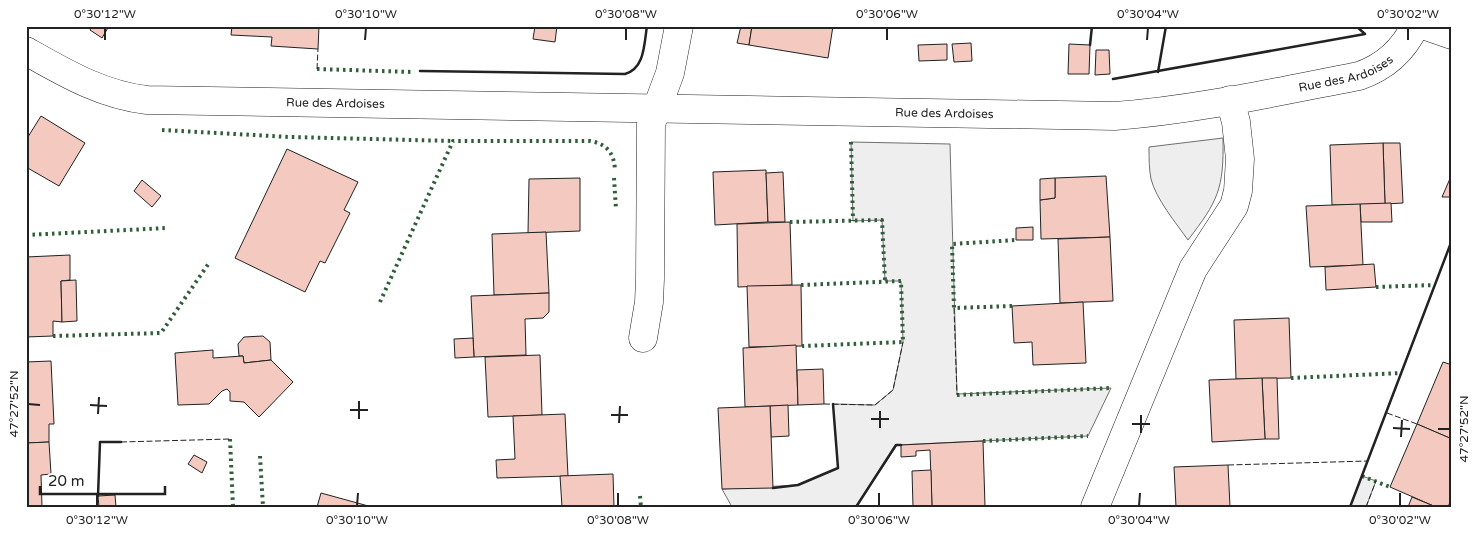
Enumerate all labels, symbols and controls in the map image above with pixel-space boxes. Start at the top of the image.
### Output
text: 0°30'12"W [74,7,136,21]
text: 0°30'10"W [335,7,397,21]
text: 0°30'08"W [595,7,657,21]
text: 0°30'06"W [856,7,918,21]
text: 0°30'04"W [1117,7,1179,21]
text: 0°30'02"W [1377,7,1439,21]
street label: Rue des Ardoises [1297,52,1396,95]
street label: Rue des Ardoises [286,95,385,111]
street label: Rue des Ardoises [895,105,994,121]
text: 47°27'52"N [7,370,21,438]
text: 47°27'52"N [1457,395,1471,463]
scale bar [40,463,165,495]
text: 20 m [48,472,85,490]
text: 0°30'12"W [66,513,128,527]
text: 0°30'10"W [326,513,388,527]
text: 0°30'08"W [587,513,649,527]
text: 0°30'06"W [848,513,910,527]
text: 0°30'04"W [1108,513,1170,527]
text: 0°30'02"W [1369,513,1431,527]

